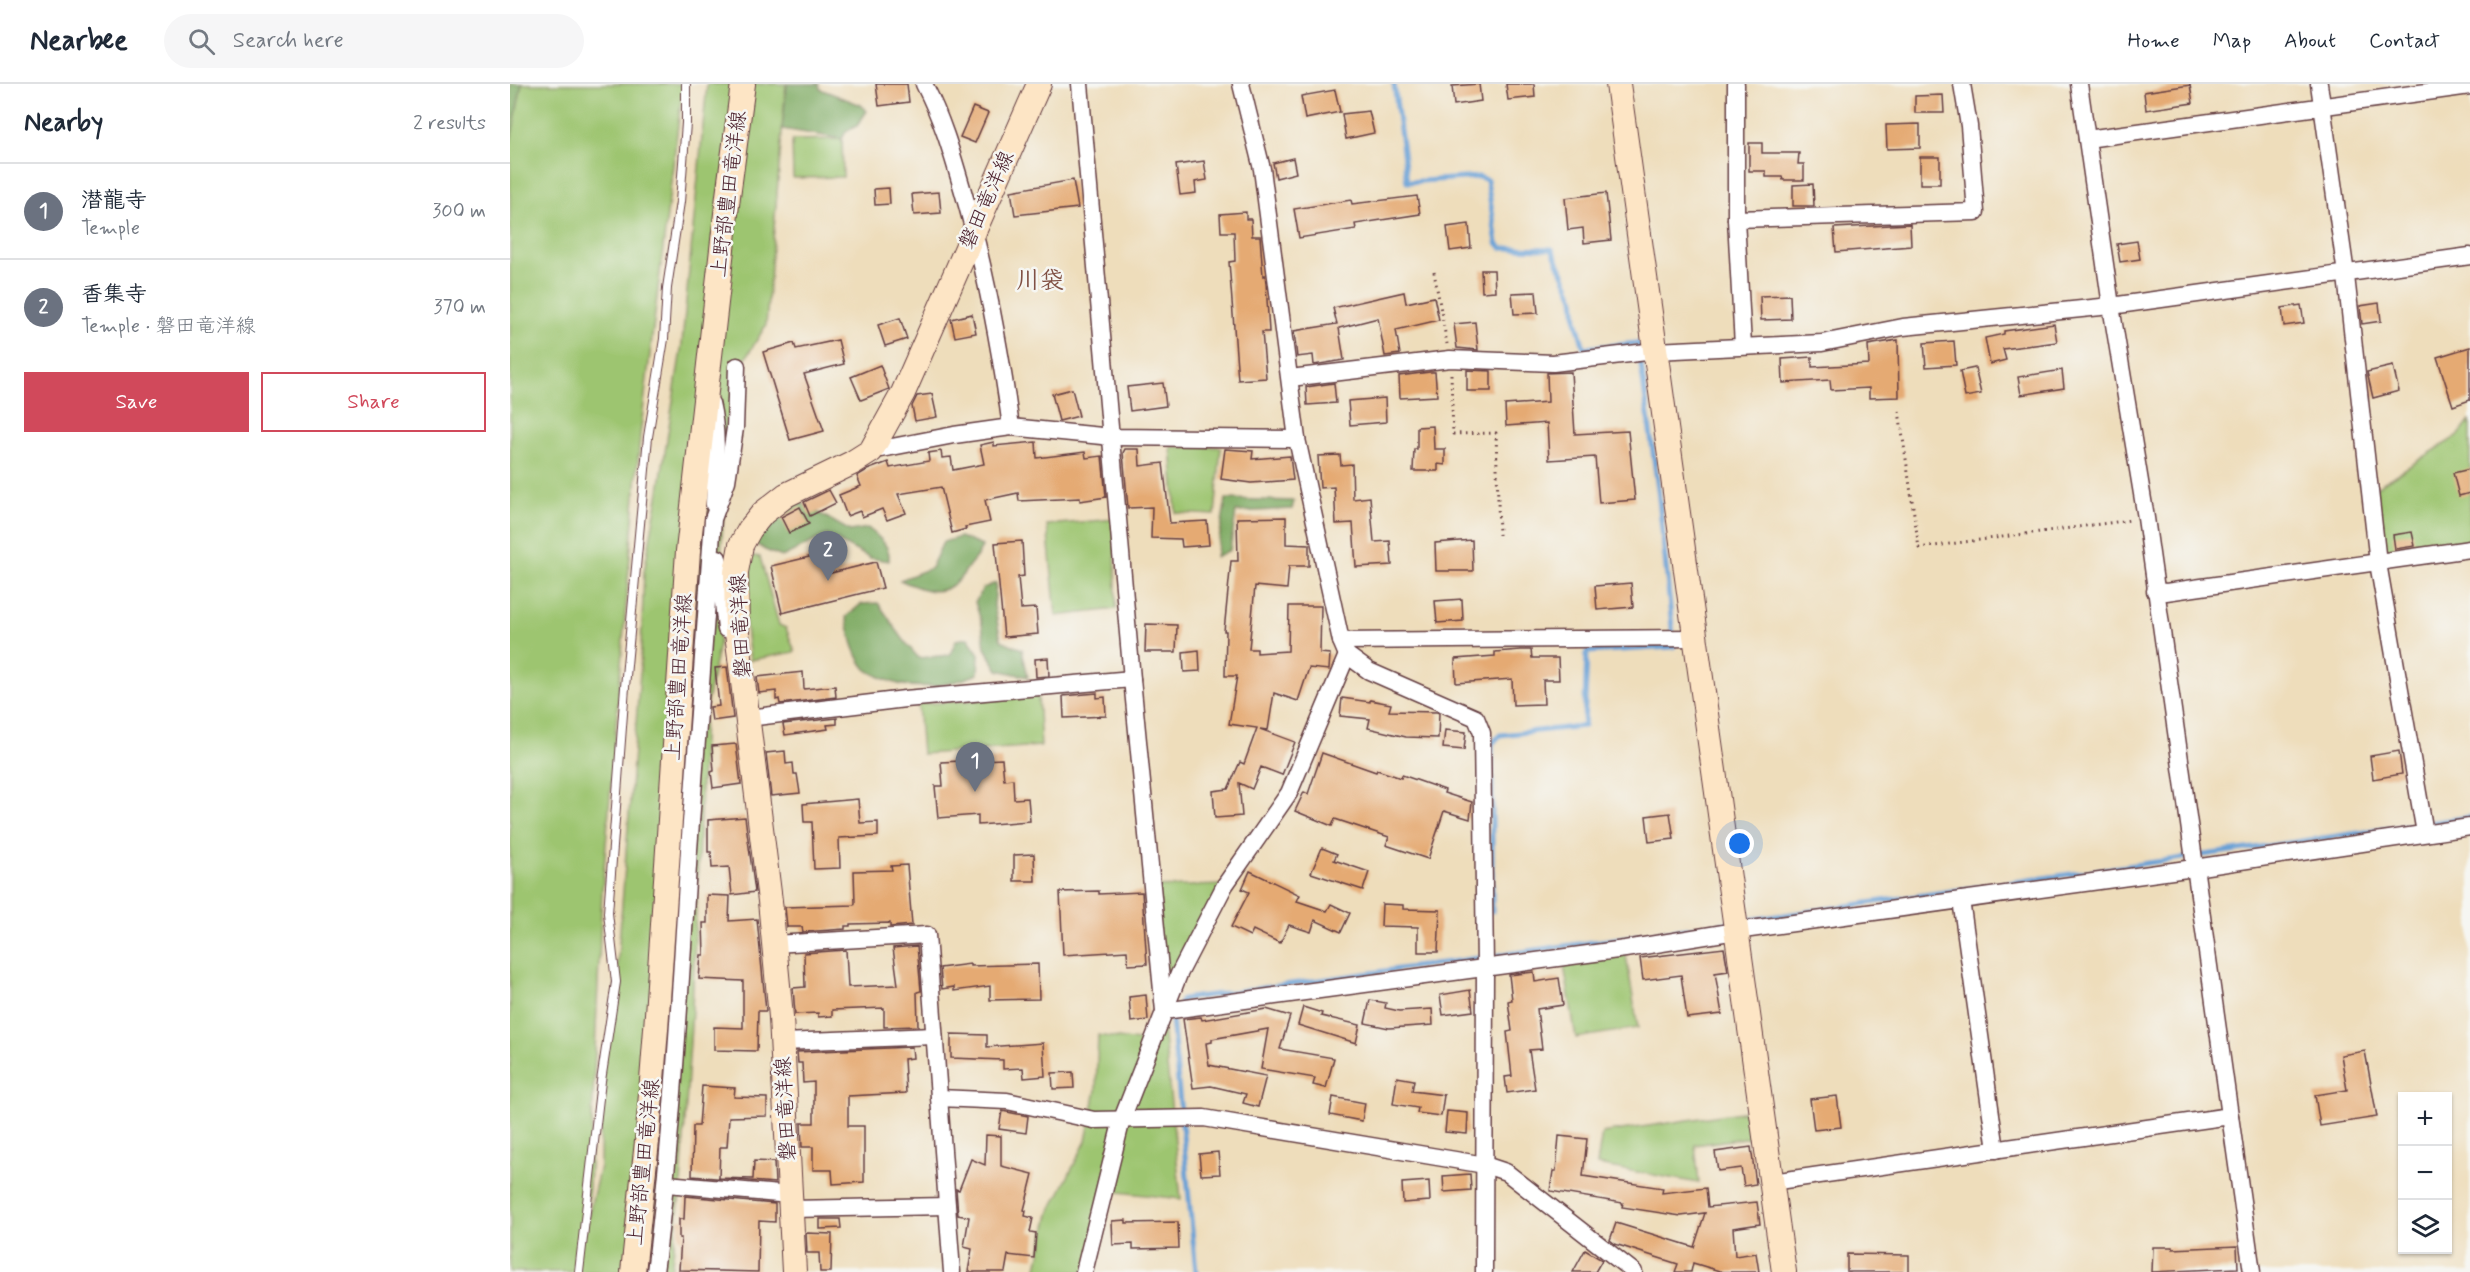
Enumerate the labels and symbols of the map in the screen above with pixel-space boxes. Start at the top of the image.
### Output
street label: 上野部豊田竜洋線 [705,109,753,279]
street label: 磐田竜洋線 [953,146,1021,254]
district label: 川袋 [1016,266,1064,297]
pin: 2 [808,532,848,581]
street label: 磐田竜洋線 [724,573,758,679]
street label: 上野部豊田竜洋線 [659,592,699,762]
pin: 1 [956,742,994,792]
your location [1725,829,1754,858]
street label: 磐田竜洋線 [769,1056,803,1162]
street label: 上野部豊田竜洋線 [621,1077,667,1247]

